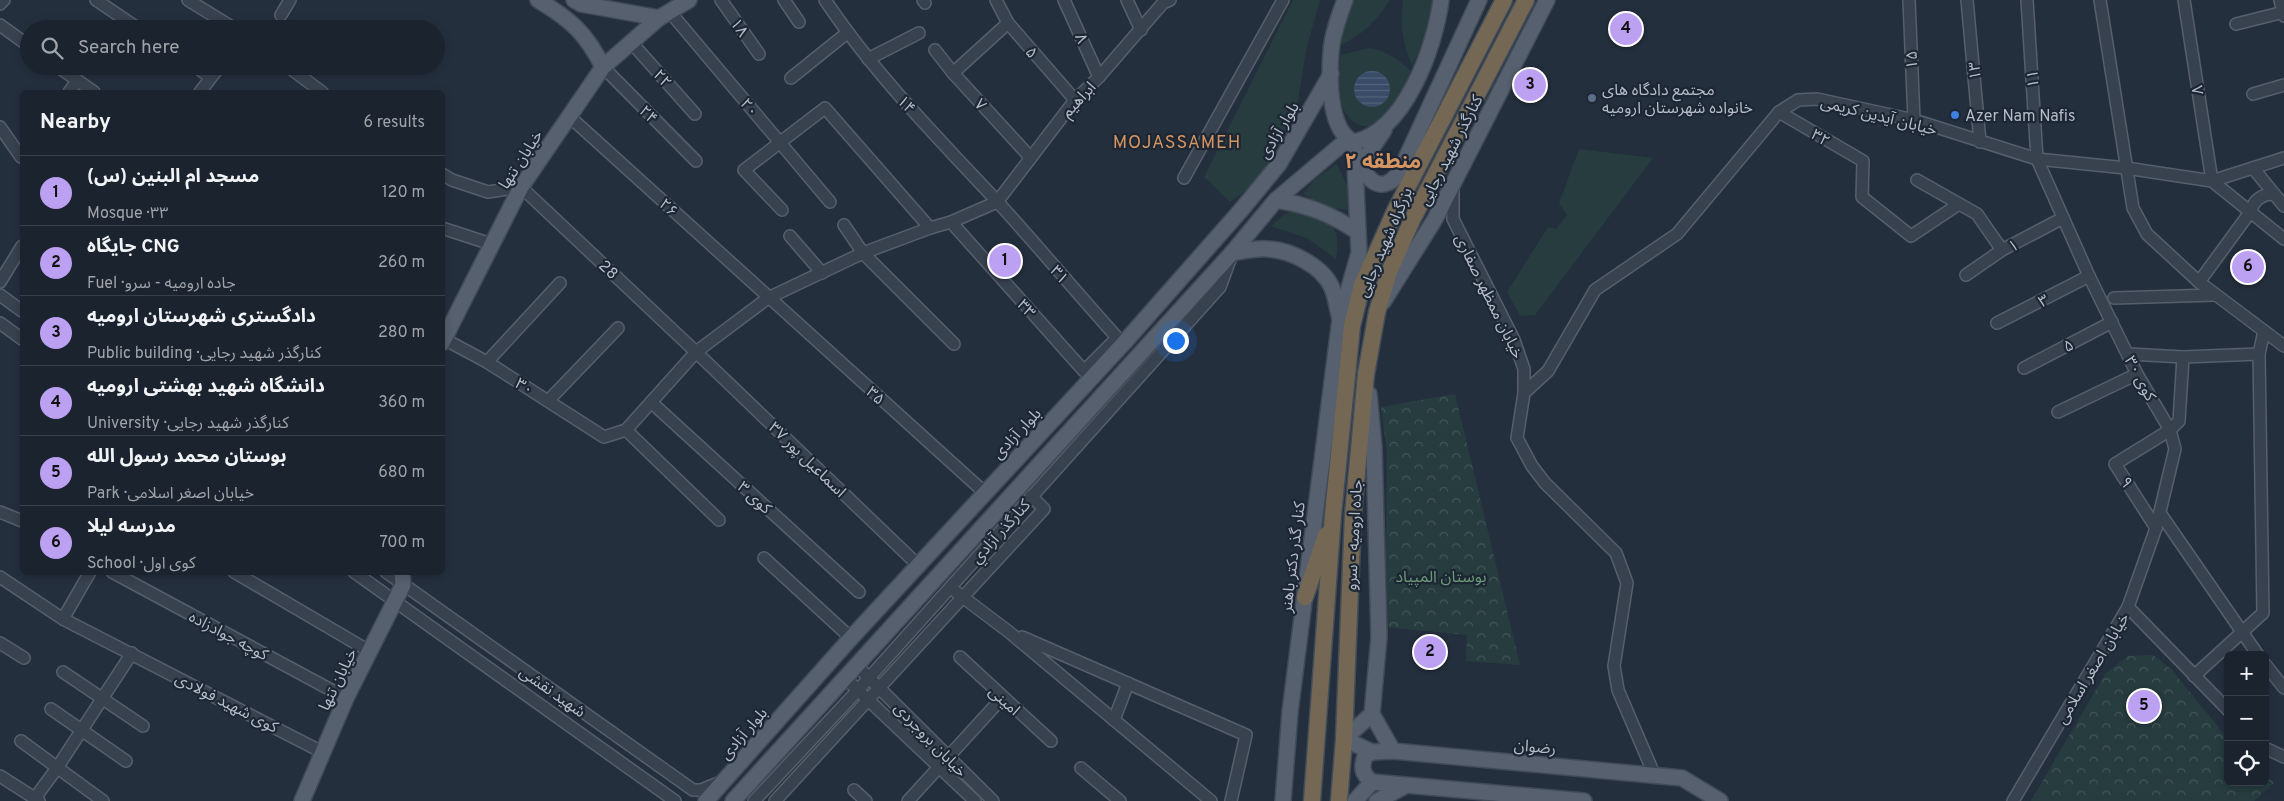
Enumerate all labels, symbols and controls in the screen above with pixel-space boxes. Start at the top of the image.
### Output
pin: 4 [1610,10,1642,48]
street label: ۱۸ [725,15,752,41]
search box [20,20,445,75]
street label: ۸ [1069,31,1091,47]
icon: search [38,34,66,62]
text: Search here [78,36,180,60]
street label: ۵ [1020,43,1041,63]
street label: ۱۵ [1903,50,1923,69]
street label: ۱۳ [1965,61,1987,81]
street label: ۲۲ [648,66,675,93]
pin: 3 [1514,66,1546,104]
street label: ۱۱ [2023,69,2045,89]
street label: ابراهیم [1058,78,1102,123]
place label: مجتمع دادگاه های خانواده شهرستان ارومیه [1602,81,1753,119]
street label: ۷ [2185,84,2207,96]
street label: ۱۴ [892,92,919,119]
street label: کنارگذر شهید رجایی [1415,92,1488,210]
marker: مجتمع دادگاه های خانواده شهرستان ارومیه [1586,92,1598,104]
street label: خیابان آیدین کریمی [1818,93,1939,141]
street label: ۲۰ [735,95,762,122]
street label: ۷ [969,95,990,116]
street label: بلوار آزادی [1255,99,1304,163]
street label: ۲۴ [634,102,661,129]
place label: Azer Nam Nafis [1965,107,2075,127]
text: Nearby [40,109,111,136]
marker: Azer Nam Nafis [1949,109,1961,121]
text: 6 results [363,113,425,133]
street label: ۳۲ [1807,125,1833,152]
street label: خیابان تنها [495,127,548,194]
district label: MOJASSAMEH [1113,132,1241,155]
district label: منطقه ۲ [1345,149,1421,176]
text: مسجد ام البنین (س) [87,165,259,189]
text: 1 [53,183,59,203]
text: 120 m [382,183,425,203]
street label: بزرگراه شهید رجایی [1354,185,1418,301]
street label: ۲۶ [654,195,681,222]
text: Mosque · ۳۳ [87,204,168,224]
street label: خیابان ممظهر صفاری [1449,231,1527,362]
text: جایگاه CNG [87,235,180,259]
street label: ۱ [2005,236,2023,258]
pin: 1 [989,242,1021,280]
pin: 6 [2232,248,2264,286]
text: 2 [51,253,61,273]
text: 260 m [378,253,425,273]
street label: 28 [594,256,622,284]
street label: ۳۱ [1045,262,1072,289]
text: Fuel · جاده ارومیه - سرو [87,274,236,294]
street label: ۳ [2035,291,2053,313]
street label: ۳۳ [1012,296,1039,323]
text: دادگستری شهرستان ارومیه [87,305,316,329]
text: 3 [51,323,61,343]
text: 280 m [378,323,425,343]
your location [1163,328,1189,354]
street label: ۵ [2060,336,2078,358]
text: Public building · کنارگذر شهید رجایی [87,344,321,364]
street label: کوی ۳۰ [2119,353,2160,405]
street label: ۳۰ [511,374,537,401]
text: دانشگاه شهید بهشتی ارومیه [87,375,325,399]
street label: ۳۵ [861,383,888,410]
text: 4 [51,393,61,413]
text: 360 m [378,393,425,413]
street label: بلوار آزادی [989,405,1046,464]
text: University · کنارگذر شهید رجایی [87,414,289,434]
street label: اسماعیل پور ۳۷ [764,419,850,502]
text: بوستان محمد رسول الله [87,445,287,469]
text: 5 [51,463,61,483]
text: 680 m [378,463,425,483]
street label: ۹ [2114,474,2136,492]
street label: کوی ۳ [732,478,775,519]
street label: جاده ارومیه - سرو [1342,479,1368,591]
text: Park · خیابان اصغر اسلامی [87,484,254,504]
street label: کنارگذر آزادي [967,496,1036,569]
street label: کنار گذر دکتر باهنر [1277,500,1311,615]
text: مدرسه لیلا [87,515,176,539]
text: 6 [51,533,61,553]
text: 700 m [379,533,425,553]
text: School · کوی اول [87,554,196,574]
park label: بوستان المپیاد [1395,568,1487,588]
street label: کوچه جوادزاده [185,608,271,666]
street label: خیابان اصغر اسلامی [2053,610,2135,728]
pin: 2 [1414,633,1446,671]
street label: خیابان تنها [315,645,362,714]
map controls [2224,651,2269,786]
button: + [2224,651,2269,696]
street label: شهید نقشی [515,663,589,723]
street label: کوی شهید فولادی [171,669,281,738]
street label: امینی [984,682,1024,721]
pin: 5 [2128,687,2160,725]
button: − [2224,696,2269,741]
street label: خیابان بروجردی [889,699,970,782]
street label: بلوار آزادی [716,704,773,765]
street label: رضوان [1513,736,1557,760]
button: locate [2224,741,2269,786]

